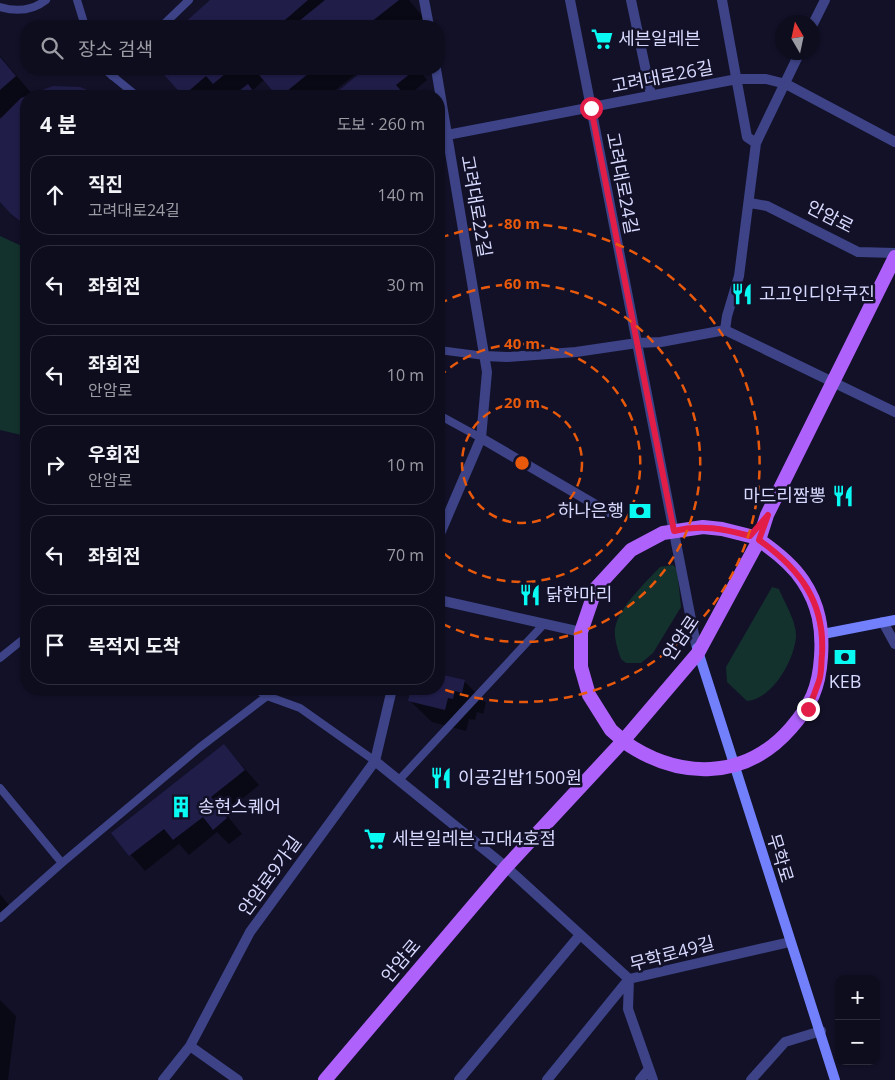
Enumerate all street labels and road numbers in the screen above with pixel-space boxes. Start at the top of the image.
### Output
street label: 고려대로26길 [609,54,715,98]
street label: 고려대로24길 [601,130,645,236]
street label: 고려대로22길 [456,153,498,259]
street label: 안암로 [803,194,858,238]
street label: 안암로 [656,610,704,665]
street label: 무학로 [762,830,800,885]
street label: 안암로9가길 [232,831,306,920]
street label: 무학로49길 [627,930,717,976]
street label: 안암로 [375,934,425,987]

